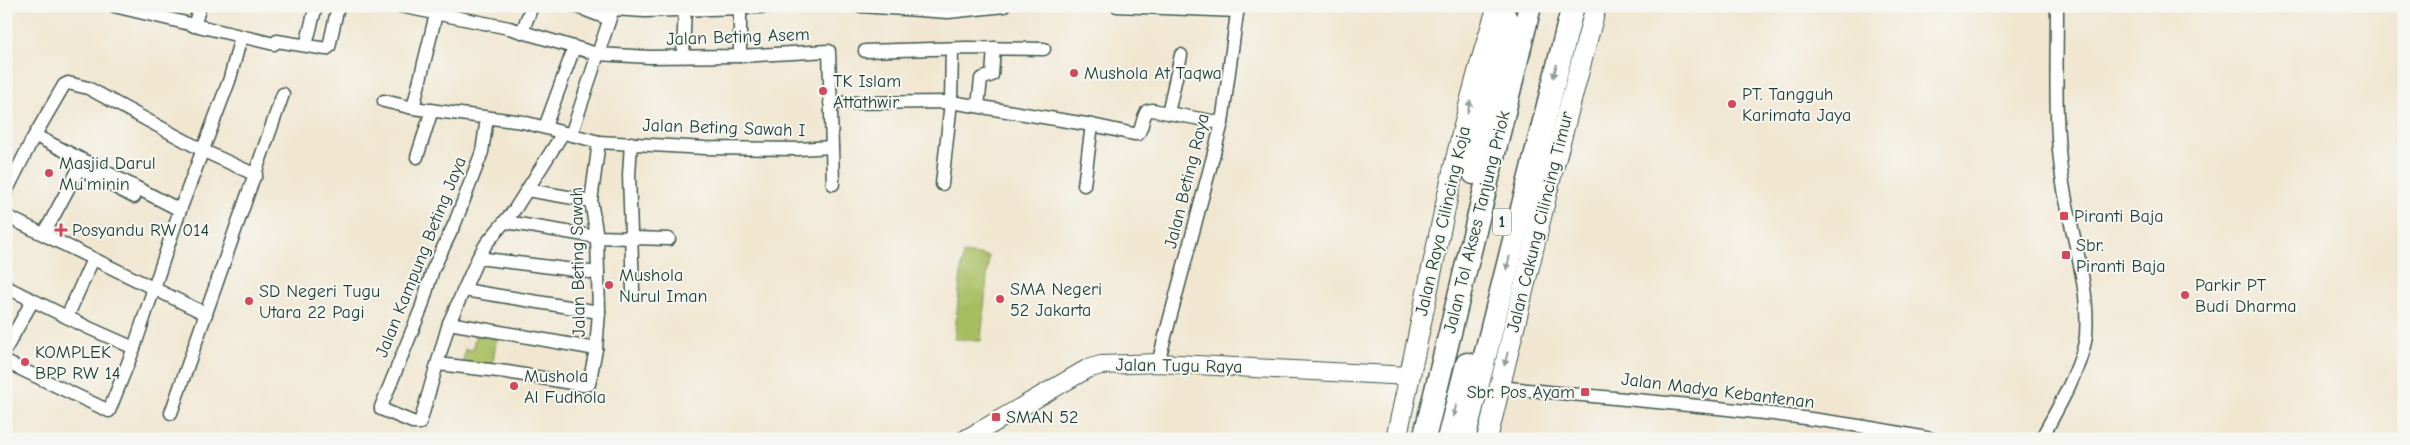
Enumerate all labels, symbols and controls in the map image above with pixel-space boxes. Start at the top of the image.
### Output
street label: Jalan Beting Asem [666,24,810,50]
place label: Mushola At Taqwa [1084,63,1222,84]
one-way arrow [1551,63,1559,79]
marker: Mushola At Taqwa [1068,67,1080,79]
place label: TK Islam Attathwir [833,71,901,113]
place label: PT. Tangguh Karimata Jaya [1742,84,1851,126]
marker: TK Islam Attathwir [817,85,829,97]
marker: PT. Tangguh Karimata Jaya [1726,98,1738,110]
one-way arrow [1465,99,1473,114]
street label: Jalan Tol Akses Tanjung Priok [1439,108,1515,335]
street label: Jalan Cakung Cilincing Timur [1502,109,1578,334]
street label: Jalan Beting Raya [1160,111,1214,251]
street label: Jalan Beting Sawah I [642,115,806,141]
street label: Jalan Raya Cilincing Koja [1411,124,1475,318]
place label: Masjid Darul Mu'minin [59,153,156,195]
street label: Jalan Kampung Beting Jaya [371,154,471,360]
marker: Masjid Darul Mu'minin [43,167,55,179]
street label: Jalan Beting Sawah [566,187,590,337]
place label: Piranti Baja [2074,206,2163,227]
road number: 1 [1493,208,1511,236]
marker: Piranti Baja [2058,210,2070,222]
place label: Posyandu RW 014 [72,220,209,241]
marker: Posyandu RW 014 [54,223,68,237]
place label: Sbr. Piranti Baja [2076,235,2165,277]
marker: Sbr. Piranti Baja [2060,249,2072,261]
one-way arrow [1504,255,1512,270]
place label: Mushola Nurul Iman [619,265,708,307]
place label: Parkir PT Budi Dharma [2195,275,2297,317]
marker: Mushola Nurul Iman [603,279,615,291]
place label: SMA Negeri 52 Jakarta [1010,279,1102,321]
place label: SD Negeri Tugu Utara 22 Pagi [259,281,380,323]
marker: Parkir PT Budi Dharma [2179,289,2191,301]
marker: SMA Negeri 52 Jakarta [994,293,1006,305]
marker: SD Negeri Tugu Utara 22 Pagi [243,295,255,307]
place label: KOMPLEK BPP RW 14 [35,342,120,384]
one-way arrow [1502,351,1510,366]
street label: Jalan Tugu Raya [1115,354,1243,378]
marker: KOMPLEK BPP RW 14 [19,356,31,368]
place label: Mushola Al Fudhola [524,366,606,408]
street label: Jalan Madya Kebantenan [1620,369,1816,413]
marker: Mushola Al Fudhola [508,380,520,392]
place label: Sbr. Pos Ayam [1467,382,1575,403]
marker: Sbr. Pos Ayam [1579,386,1591,398]
one-way arrow [1451,403,1459,418]
place label: SMAN 52 [1006,407,1079,428]
marker: SMAN 52 [990,411,1002,423]

